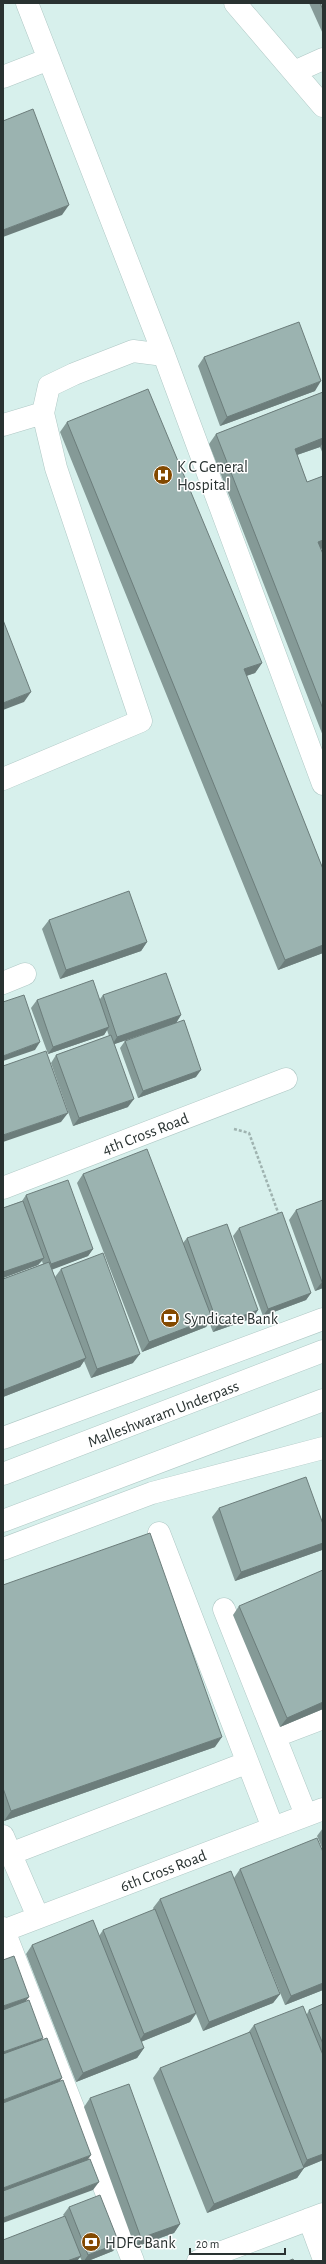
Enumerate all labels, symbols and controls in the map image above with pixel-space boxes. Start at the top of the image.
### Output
place label: K C General Hospital [177,459,248,493]
hospital icon: K C General Hospital [152,464,174,486]
street label: 4th Cross Road [100,1110,191,1158]
bank icon: Syndicate Bank [159,1307,181,1329]
place label: Syndicate Bank [184,1311,279,1328]
street label: Malleshwaram Underpass [85,1378,241,1450]
street label: 6th Cross Road [118,1847,209,1895]
scale bar [190,2230,285,2256]
bank icon: HDFC Bank [80,2231,102,2253]
place label: HDFC Bank [105,2235,176,2251]
text: 20 m [196,2238,219,2250]

